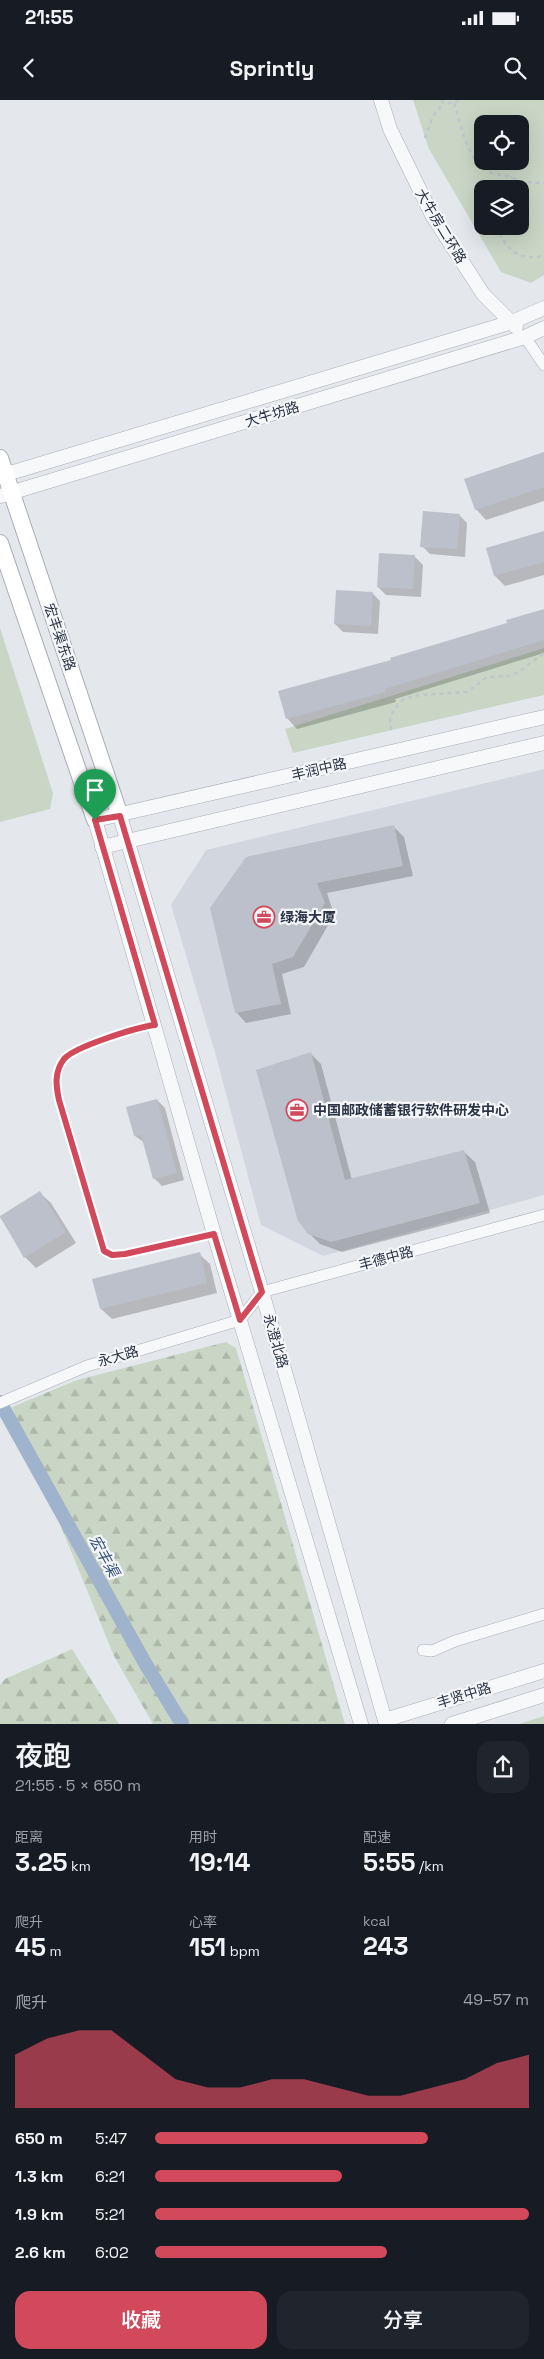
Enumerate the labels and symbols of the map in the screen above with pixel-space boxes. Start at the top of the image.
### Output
street label: 大牛房二环路 [412,185,470,267]
street label: 大牛坊路 [243,397,301,431]
street label: 宏丰渠东路 [40,601,80,673]
street label: 丰润中路 [290,754,348,784]
pin [74,769,116,820]
office icon: 绿海大厦 [252,905,276,929]
place label: 绿海大厦 [280,908,336,926]
office icon: 中国邮政储蓄银行软件研发中心 [285,1098,309,1122]
place label: 中国邮政储蓄银行软件研发中心 [313,1101,509,1119]
street label: 丰德中路 [357,1242,415,1274]
street label: 永澄北路 [260,1312,292,1370]
street label: 永大路 [95,1342,141,1370]
water label: 宏丰渠 [85,1531,125,1582]
street label: 丰贤中路 [435,1678,493,1712]

